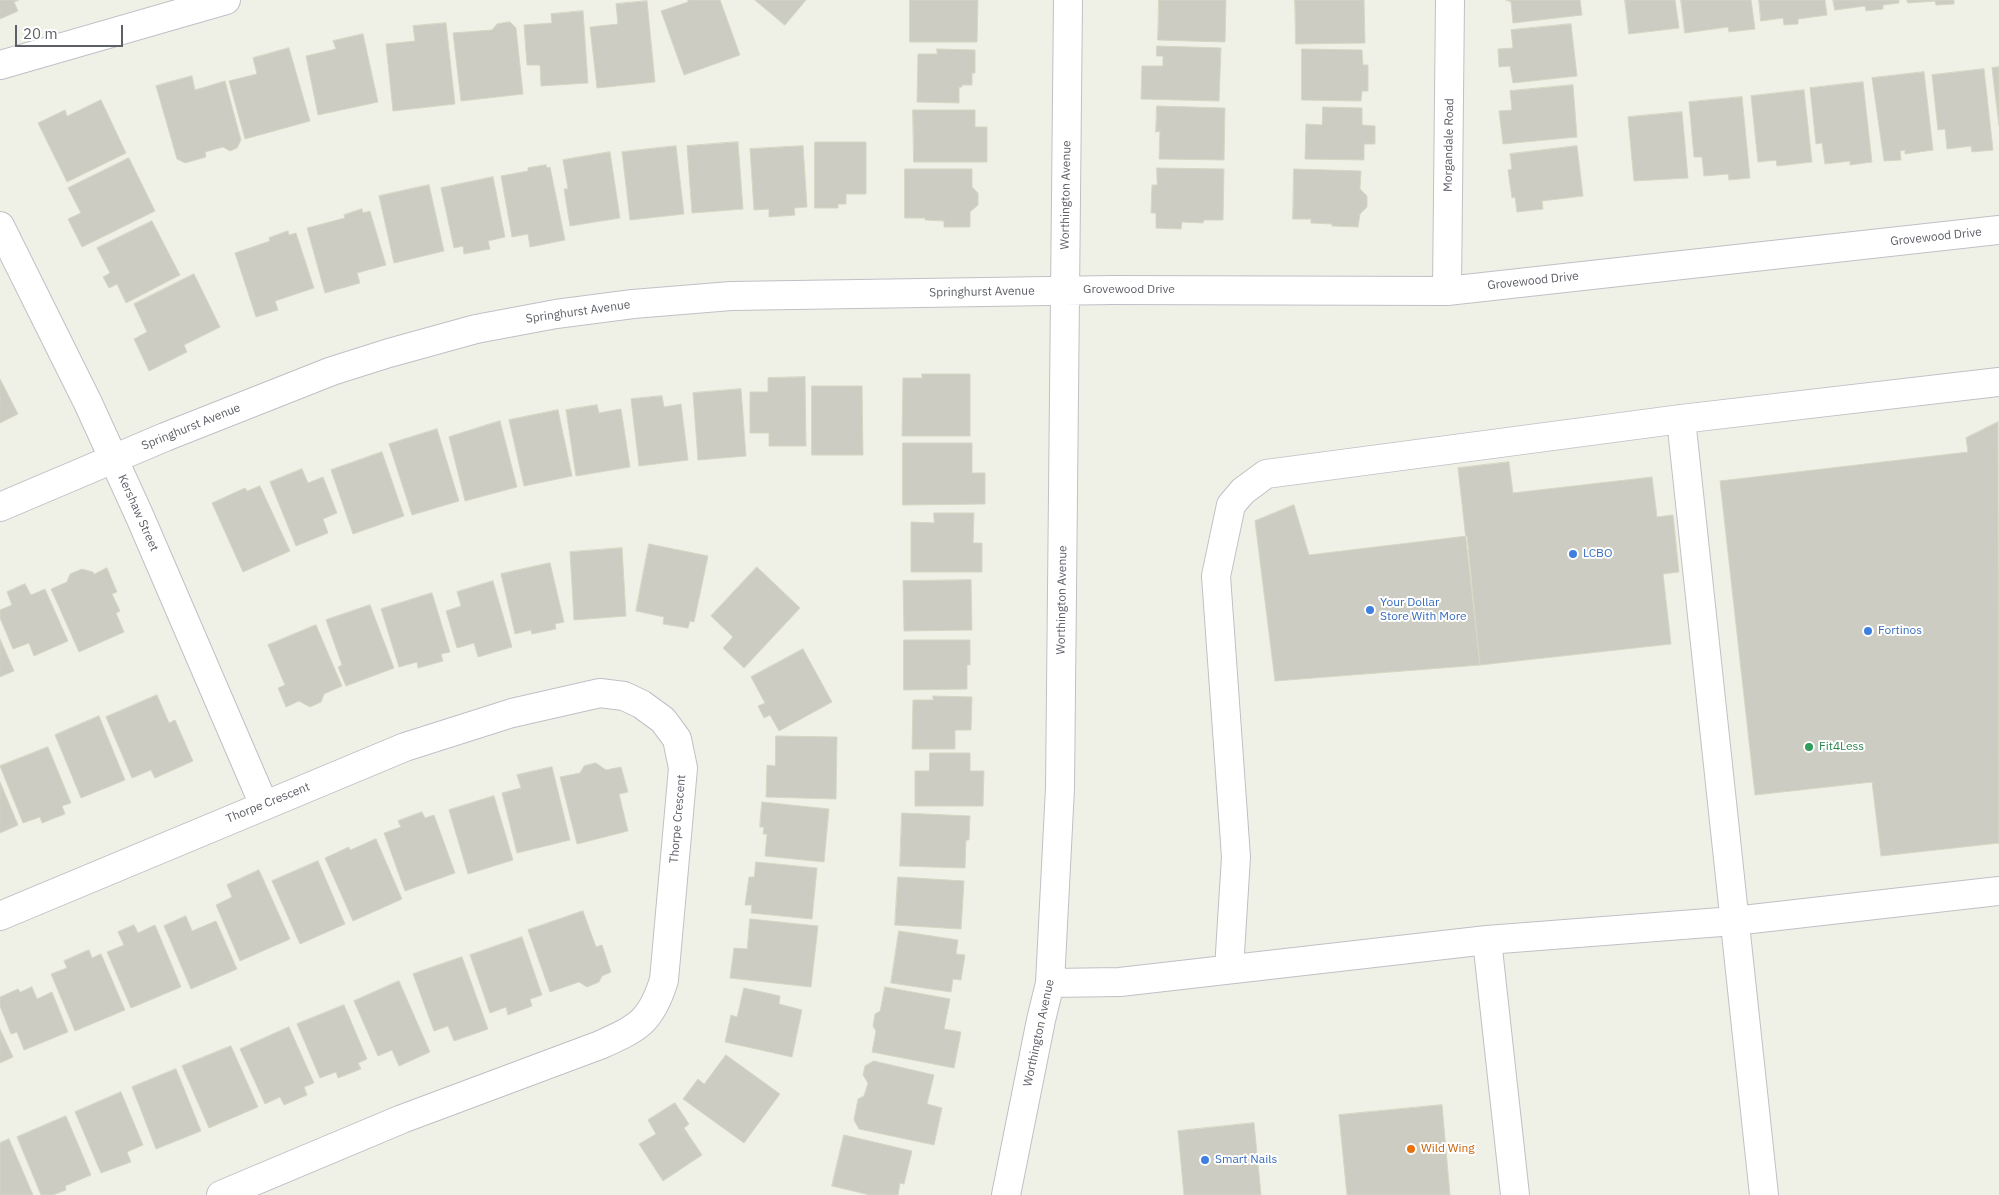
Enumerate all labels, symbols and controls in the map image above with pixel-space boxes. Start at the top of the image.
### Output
scale bar [18,15,125,47]
text: 20 m [23,24,58,43]
street label: Morgandale Road [1441,98,1457,192]
street label: Worthington Avenue [1058,140,1074,250]
street label: Grovewood Drive [1890,225,1982,249]
street label: Grovewood Drive [1487,269,1579,293]
street label: Grovewood Drive [1083,283,1175,297]
street label: Springhurst Avenue [929,284,1035,300]
street label: Springhurst Avenue [525,298,631,326]
street label: Springhurst Avenue [139,401,243,453]
street label: Kershaw Street [115,472,161,554]
street label: Worthington Avenue [1054,545,1070,655]
place label: LCBO [1583,547,1612,561]
marker: LCBO [1567,548,1579,560]
place label: Your Dollar Store With More [1380,596,1467,624]
marker: Your Dollar Store With More [1364,604,1376,616]
place label: Fortinos [1878,624,1922,638]
marker: Fortinos [1862,625,1874,637]
place label: Fit4Less [1819,740,1864,754]
marker: Fit4Less [1803,741,1815,753]
street label: Thorpe Crescent [667,774,689,864]
street label: Thorpe Crescent [224,780,312,826]
street label: Worthington Avenue [1021,978,1057,1088]
place label: Wild Wing [1421,1142,1475,1156]
marker: Wild Wing [1405,1143,1417,1155]
place label: Smart Nails [1215,1153,1277,1167]
marker: Smart Nails [1199,1154,1211,1166]

